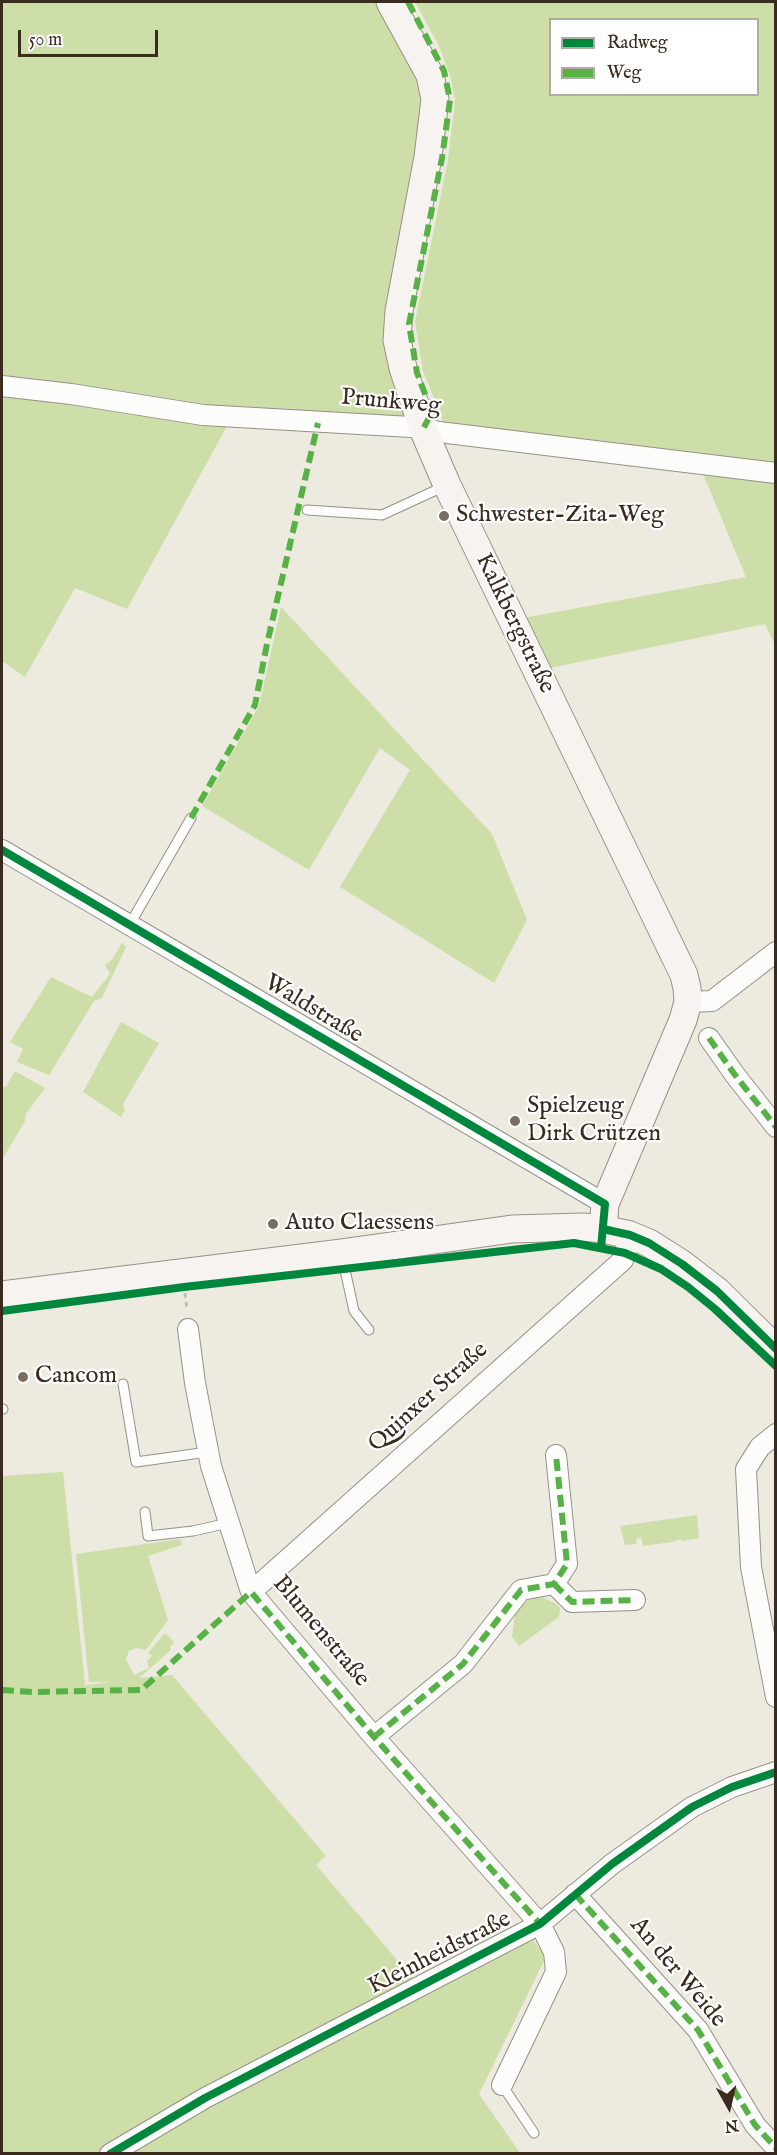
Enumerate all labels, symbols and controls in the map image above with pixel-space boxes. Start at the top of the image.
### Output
scale bar [21,18,160,56]
legend [549,18,759,96]
text: 50 m [29,29,62,52]
text: Radweg [607,32,668,55]
text: Weg [607,62,641,85]
street label: Prunkweg [340,384,442,422]
place label: Schwester-Zita-Weg [456,502,664,530]
marker: Schwester-Zita-Weg [437,509,451,523]
street label: Kalkbergstraße [468,549,560,699]
street label: Waldstraße [258,969,368,1051]
place label: Spielzeug Dirk Crützen [527,1093,661,1149]
marker: Spielzeug Dirk Crützen [508,1114,522,1128]
place label: Auto Claessens [285,1210,434,1238]
marker: Auto Claessens [266,1217,280,1231]
street label: Quinxer Straße [363,1337,495,1459]
place label: Cancom [35,1363,117,1391]
marker: Cancom [16,1370,30,1384]
street label: Blumenstraße [265,1571,375,1693]
street label: Kleinheidstraße [364,1906,516,2002]
street label: An der Weide [623,1912,731,2034]
north arrow [699,2077,759,2137]
text: N [723,2114,740,2136]

